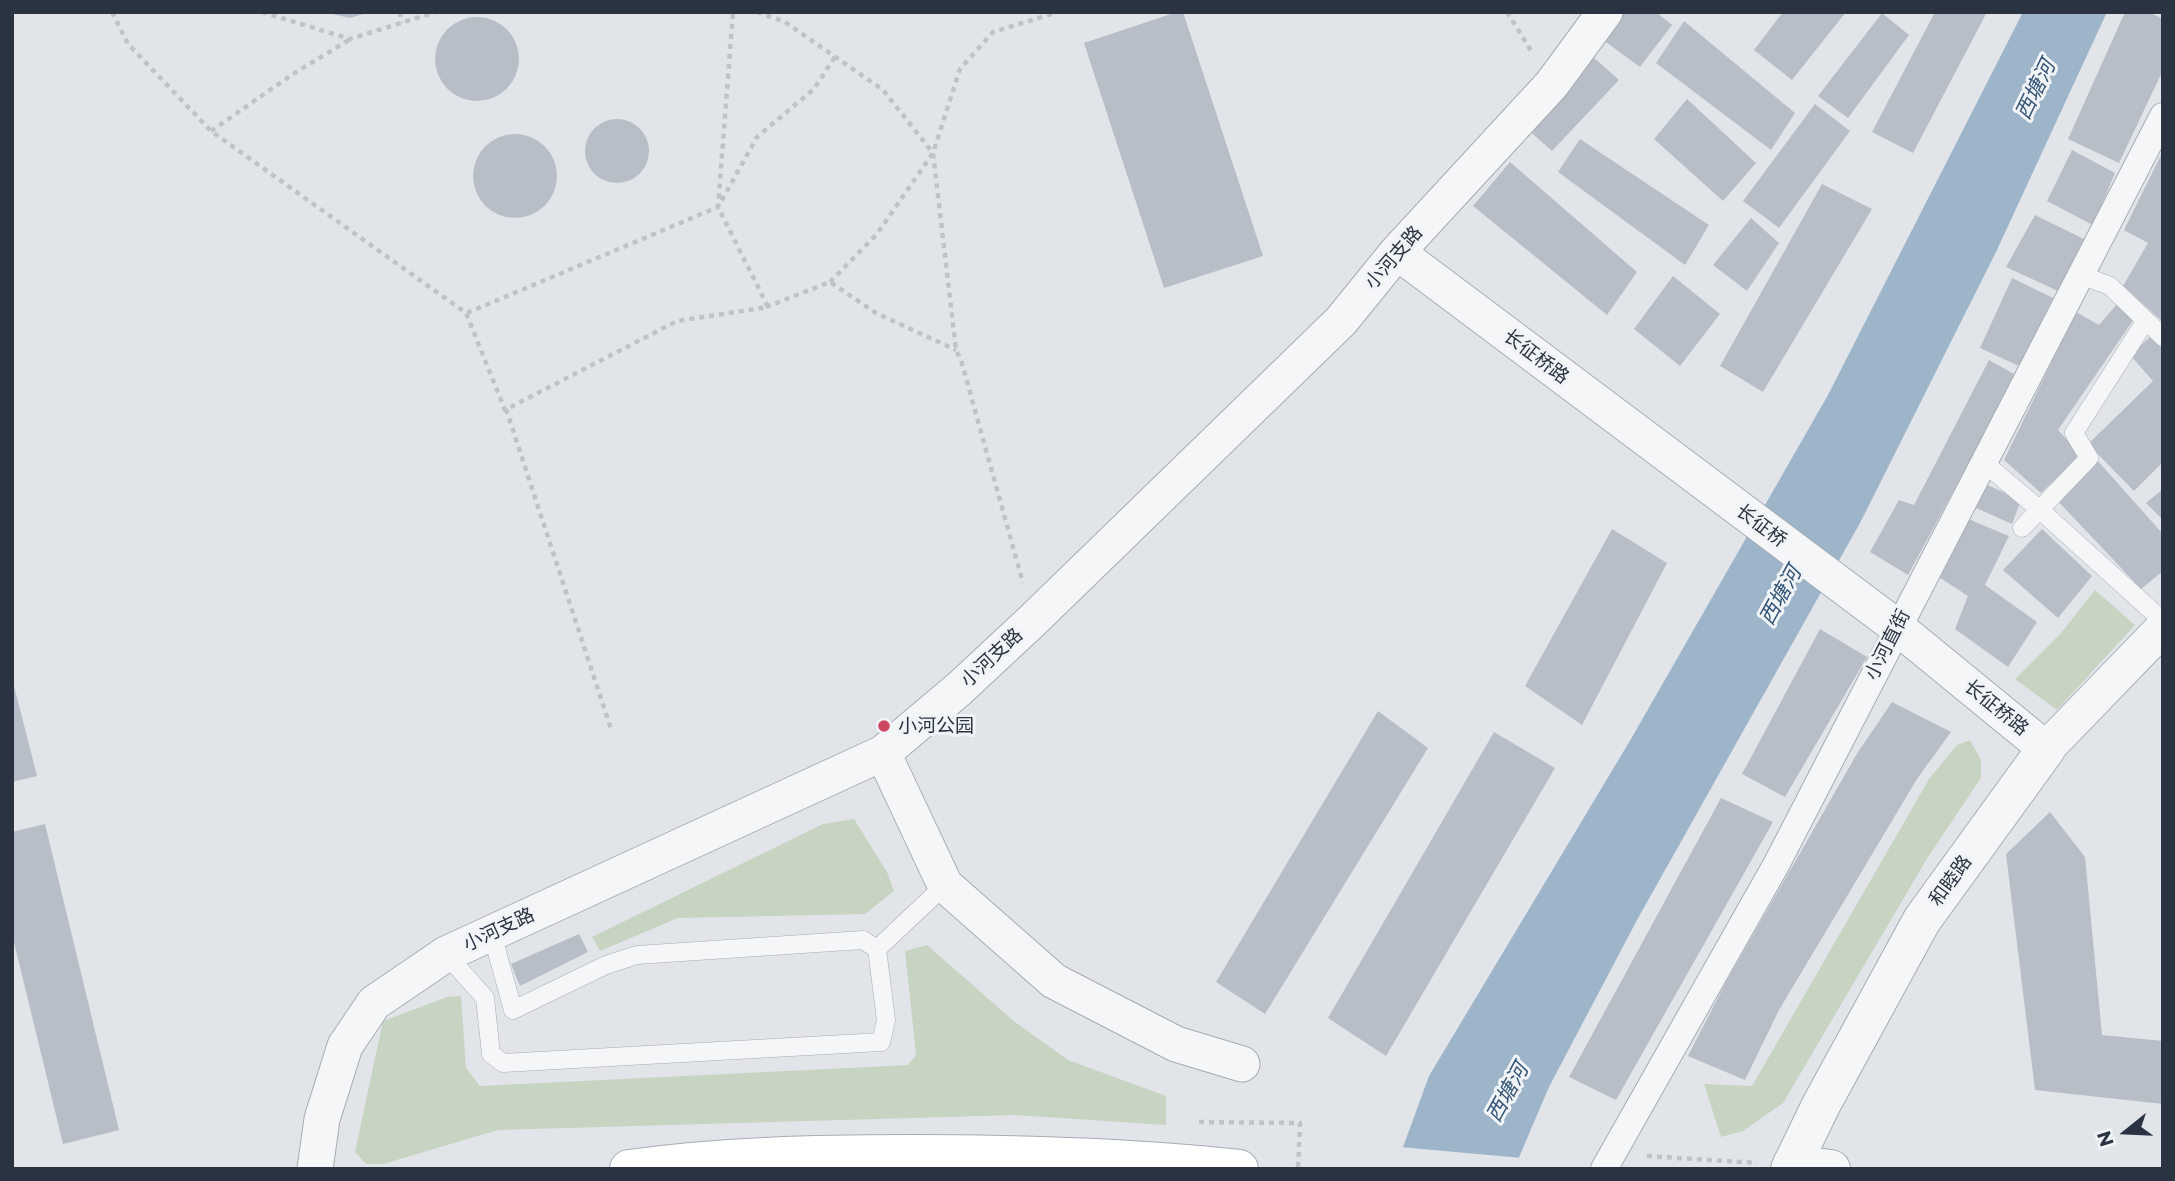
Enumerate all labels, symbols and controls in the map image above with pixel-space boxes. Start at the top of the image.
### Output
water label: 西塘河 [2011,56,2061,124]
street label: 小河支路 [1360,222,1428,294]
street label: 长征桥路 [1499,325,1573,389]
street label: 长征桥 [1731,500,1791,552]
water label: 西塘河 [1755,562,1807,630]
street label: 小河直街 [1861,606,1915,684]
street label: 小河支路 [956,624,1028,692]
street label: 长征桥路 [1959,675,2033,741]
place label: 小河公园 [898,715,974,737]
marker: 小河公园 [876,718,892,734]
street label: 和睦路 [1925,851,1977,911]
street label: 小河支路 [460,904,538,956]
water label: 西塘河 [1482,1059,1534,1127]
north arrow [2091,1097,2161,1167]
text: N [2092,1128,2119,1150]

